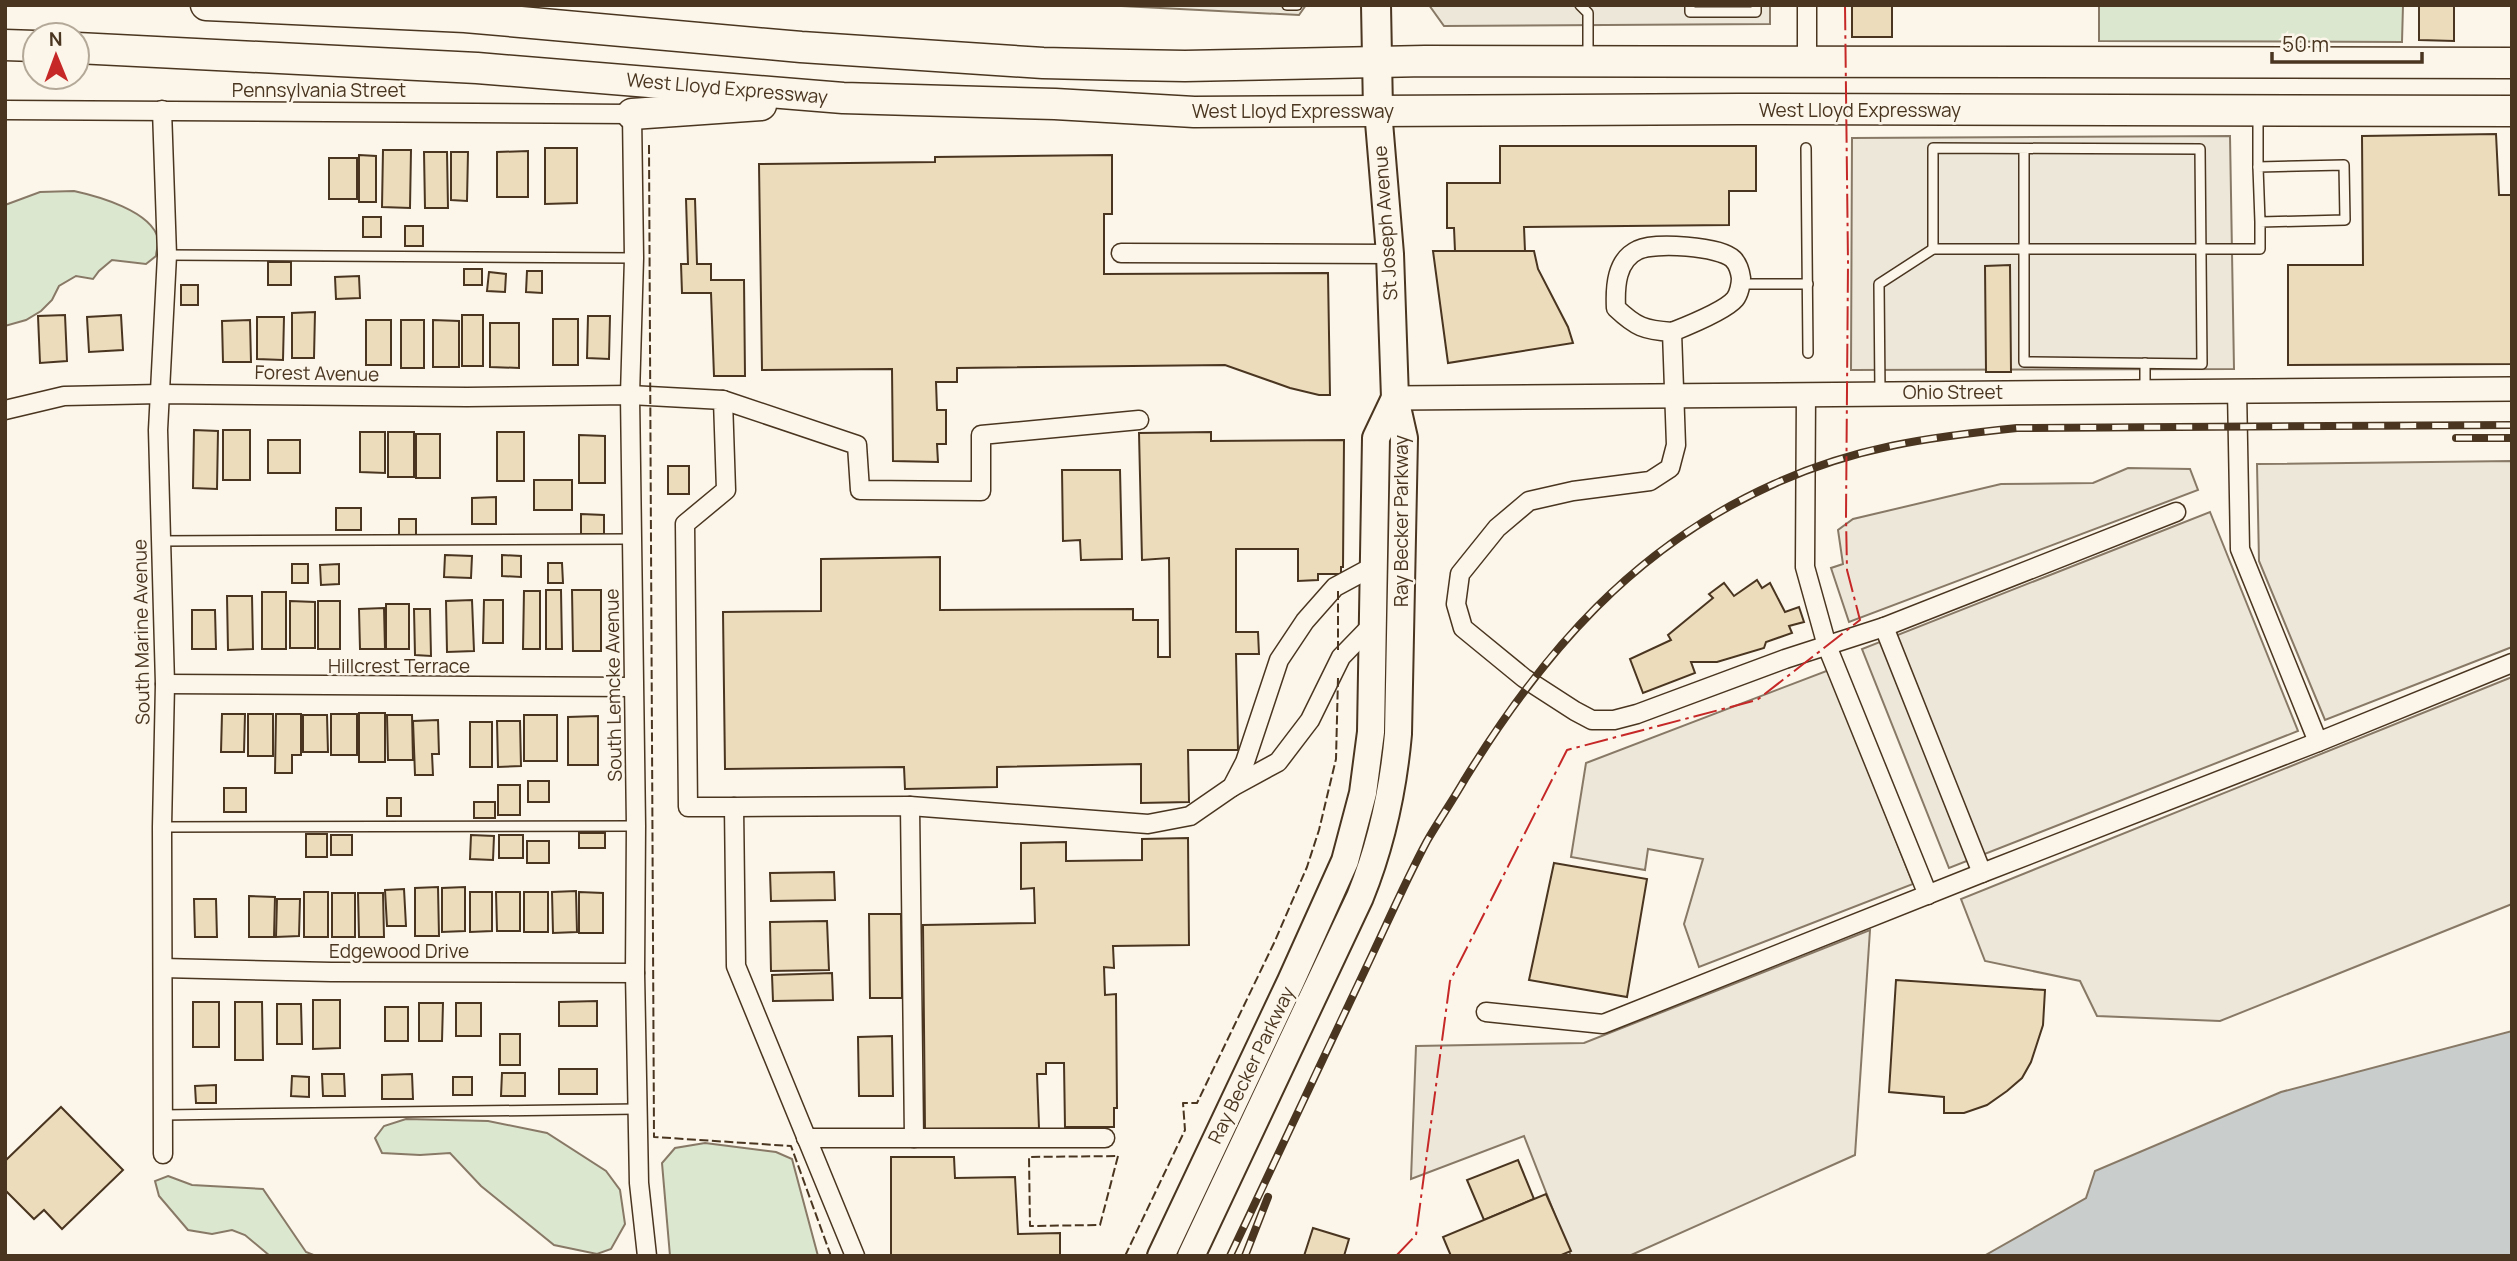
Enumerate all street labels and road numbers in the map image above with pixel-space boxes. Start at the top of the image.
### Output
street label: West Lloyd Expressway [625,66,829,110]
street label: Pennsylvania Street [232,77,406,103]
street label: West Lloyd Expressway [1759,97,1961,123]
street label: West Lloyd Expressway [1192,98,1394,124]
street label: St Joseph Avenue [1367,145,1403,301]
street label: Forest Avenue [254,359,380,387]
street label: Ohio Street [1903,379,2003,405]
street label: Ray Becker Parkway [1388,435,1414,607]
street label: South Marine Avenue [126,539,156,725]
street label: South Lemcke Avenue [598,588,628,782]
street label: Hillcrest Terrace [328,653,470,679]
street label: Edgewood Drive [329,938,469,964]
street label: Ray Becker Parkway [1202,982,1300,1148]

